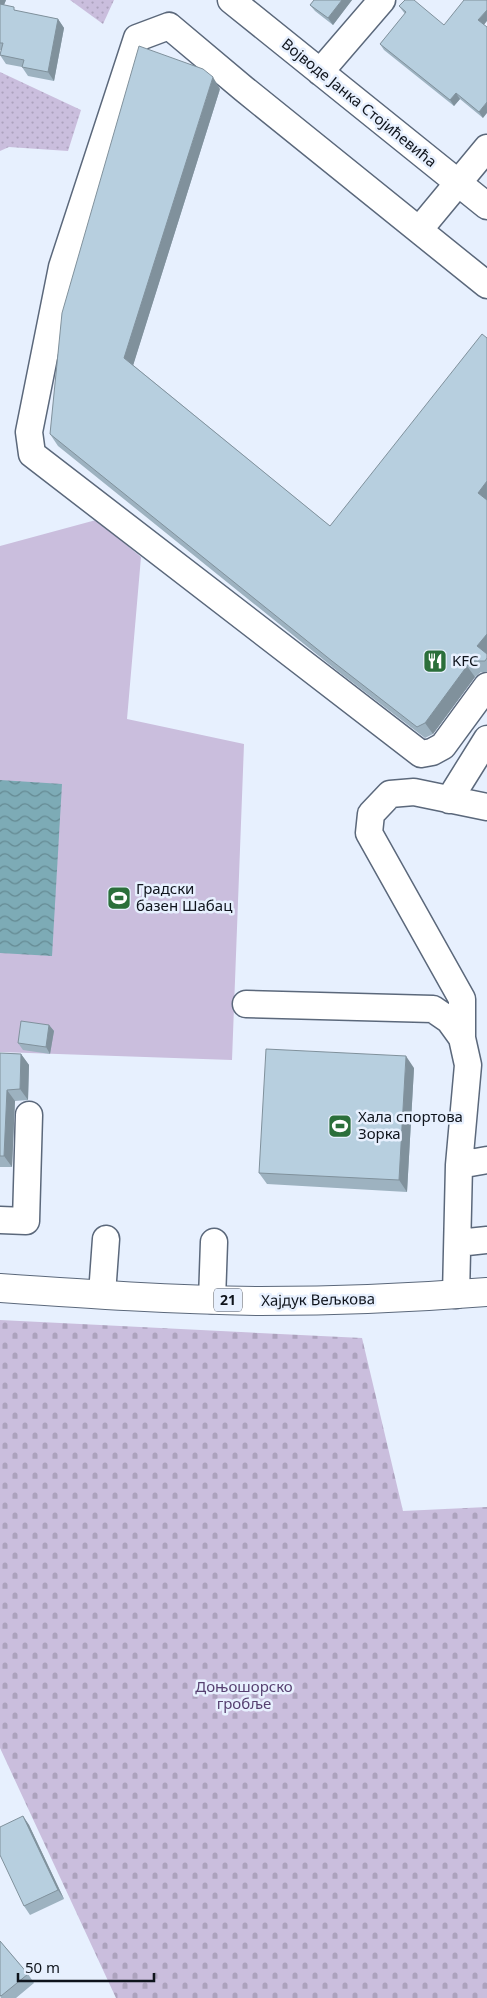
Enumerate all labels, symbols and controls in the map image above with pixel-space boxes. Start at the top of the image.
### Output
street label: Војводе Јанка Стојићевића [278,33,441,171]
restaurant icon: KFC [422,648,448,674]
place label: KFC [452,650,479,670]
place label: Градски базен Шабац [136,878,233,915]
sports icon: Градски базен Шабац [106,885,132,911]
place label: Хала спортова Зорка [358,1106,463,1143]
sports icon: Хала спортова Зорка [327,1113,353,1139]
road number: 21 [214,1288,242,1312]
street label: Хајдук Вељкова [261,1288,375,1310]
park label: Доњошорско гробље [195,1676,293,1713]
scale bar [18,1950,154,1982]
text: 50 m [25,1957,60,1977]

